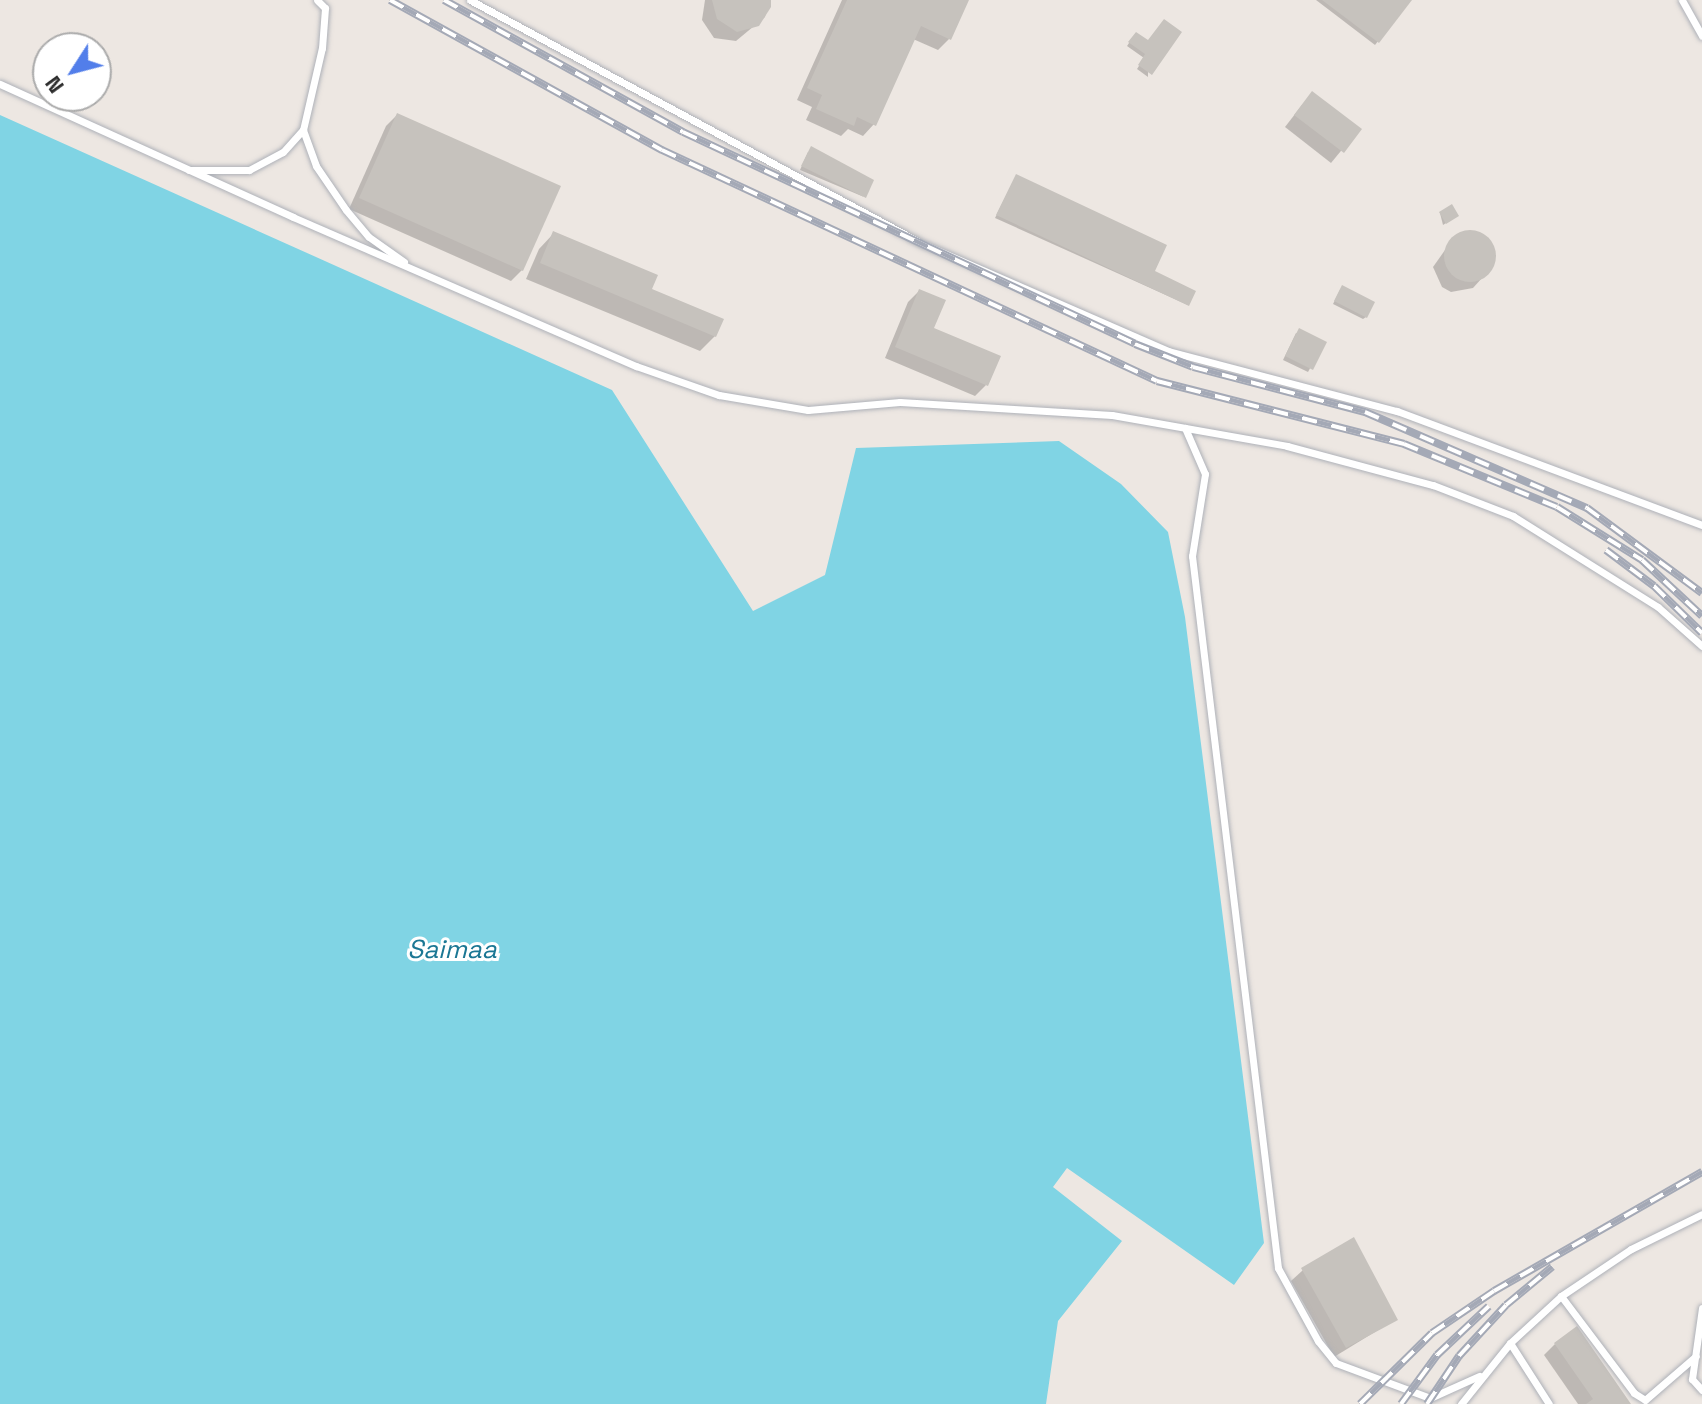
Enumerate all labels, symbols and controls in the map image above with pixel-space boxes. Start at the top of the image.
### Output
north arrow [32,32,112,112]
text: N [39,71,70,99]
water label: Saimaa [407,934,497,966]

